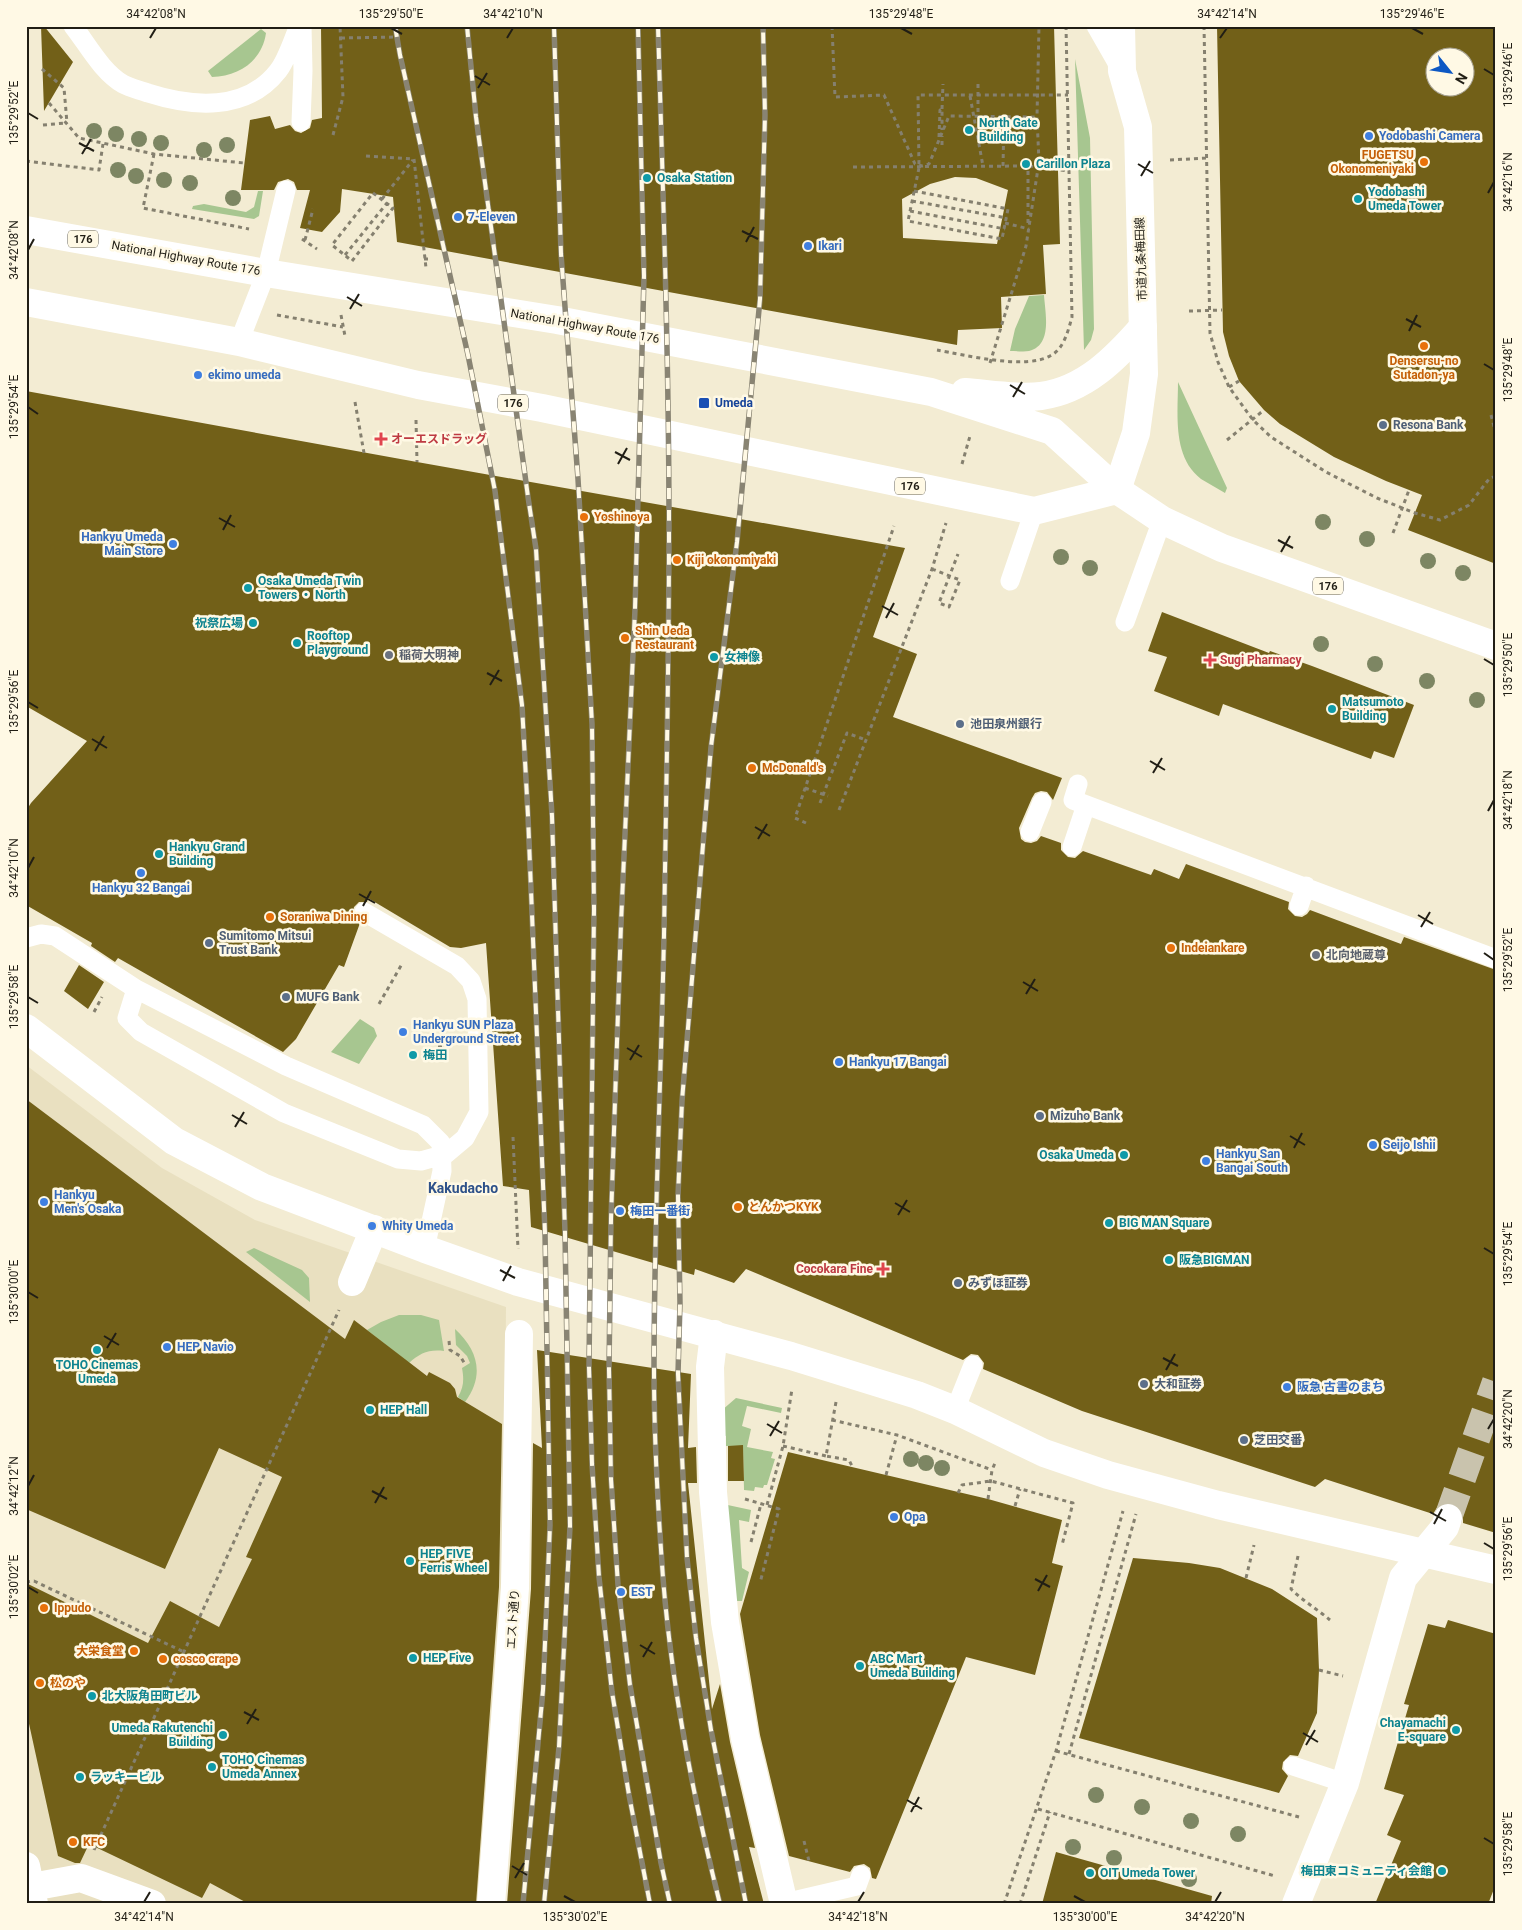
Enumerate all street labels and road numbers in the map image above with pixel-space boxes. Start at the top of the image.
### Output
street label: 市道九条梅田線 [1133,217,1149,301]
road number: 176 [68,230,98,248]
street label: National Highway Route 176 [110,238,262,278]
street label: National Highway Route 176 [509,306,661,346]
road number: 176 [498,394,528,412]
road number: 176 [895,478,925,494]
road number: 176 [1313,578,1343,594]
street label: エスト通り [504,1589,522,1649]

